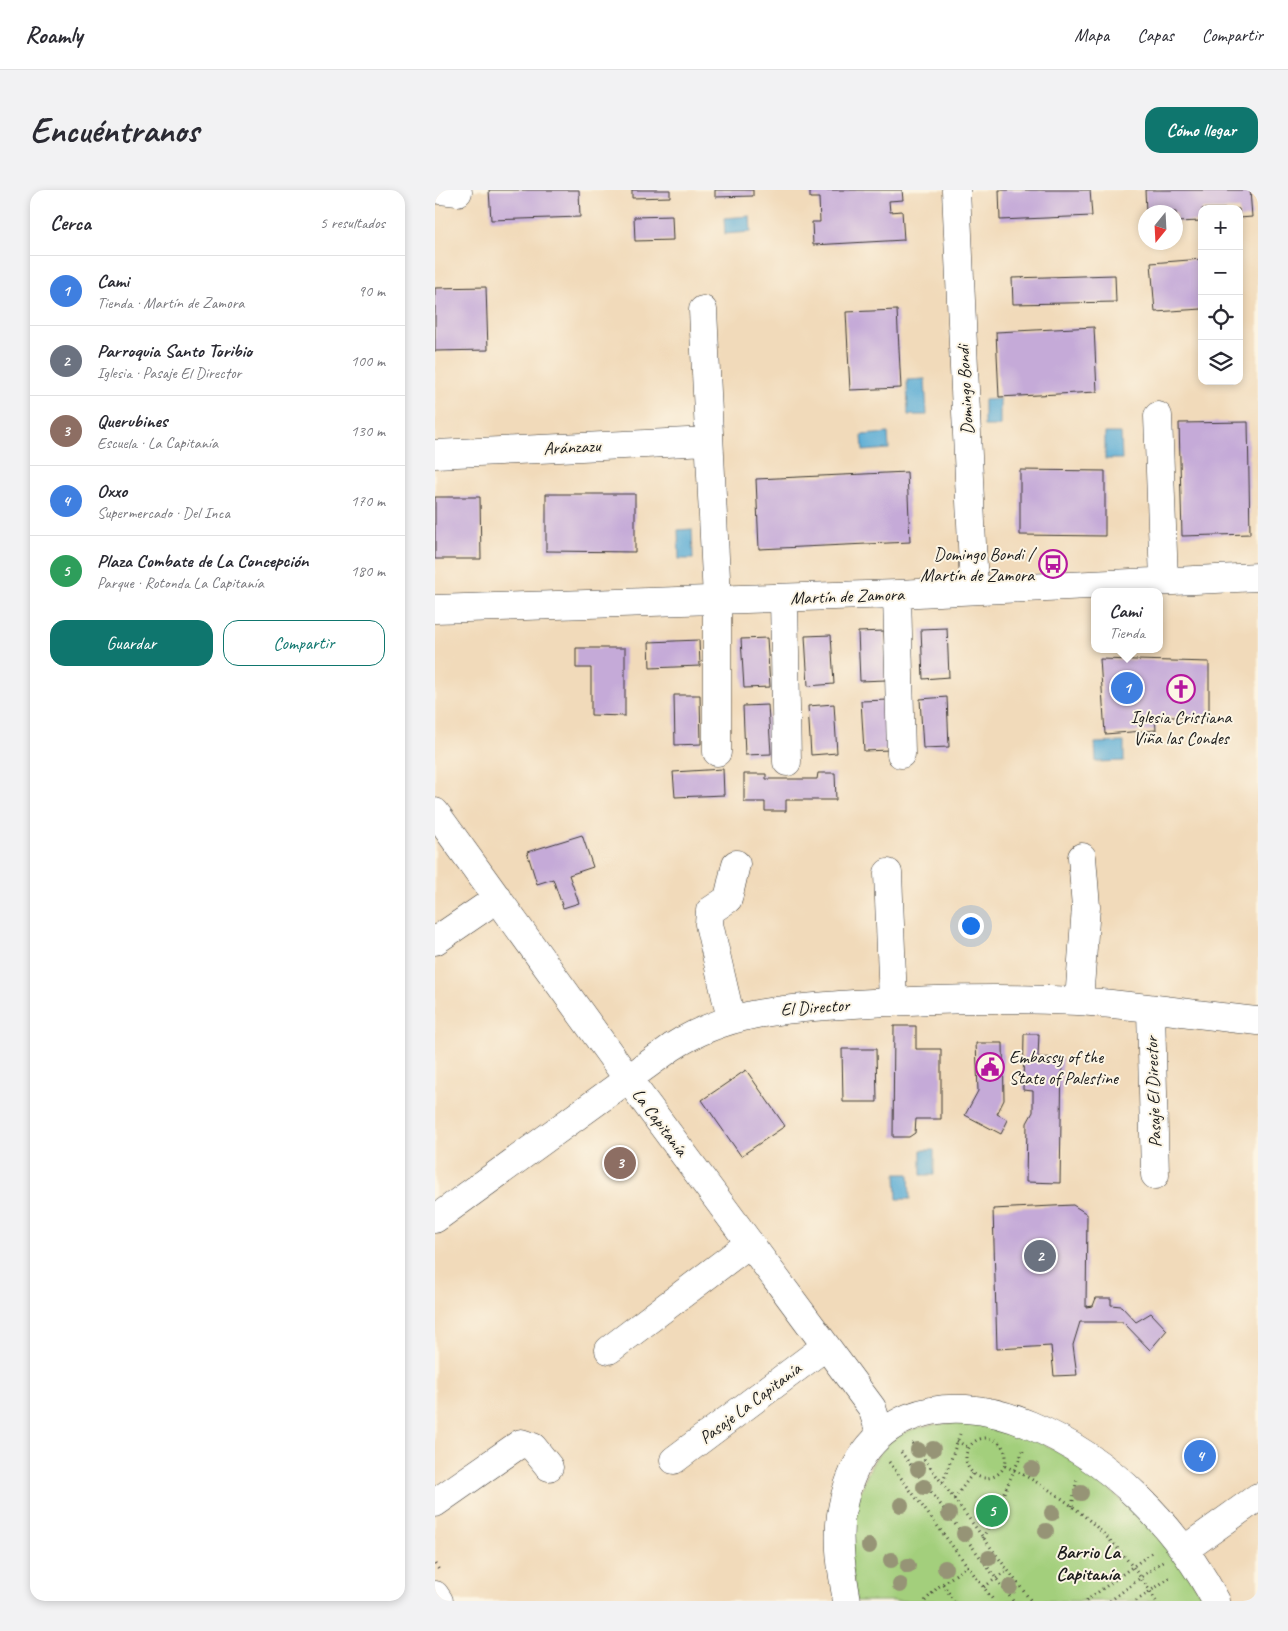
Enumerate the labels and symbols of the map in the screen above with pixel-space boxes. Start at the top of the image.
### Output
north arrow [1138,205,1183,250]
street label: Domingo Bondi [952,342,978,435]
street label: Aránzazu [543,434,602,459]
place label: Domingo Bondi / Martín de Zamora [920,543,1038,586]
bus stop icon: Domingo Bondi / Martín de Zamora [1038,549,1068,579]
street label: Martín de Zamora [790,583,905,609]
pin: 1 [1111,669,1143,707]
church icon: Iglesia Cristiana Viña las Condes [1166,674,1196,704]
place label: Iglesia Cristiana Viña las Condes [1131,706,1233,749]
your location [958,913,984,939]
street label: El Director [780,994,852,1020]
street label: Pasaje El Director [1140,1034,1166,1148]
place label: Embassy of the State of Palestine [1009,1046,1119,1089]
public building icon: Embassy of the State of Palestine [975,1052,1005,1082]
street label: La Capitanía [627,1084,693,1161]
pin: 3 [604,1144,636,1182]
pin: 2 [1024,1237,1056,1275]
street label: Pasaje La Capitanía [695,1357,806,1448]
pin: 4 [1184,1437,1216,1475]
pin: 5 [976,1492,1008,1530]
district label: Barrio La Capitanía [1056,1540,1121,1586]

